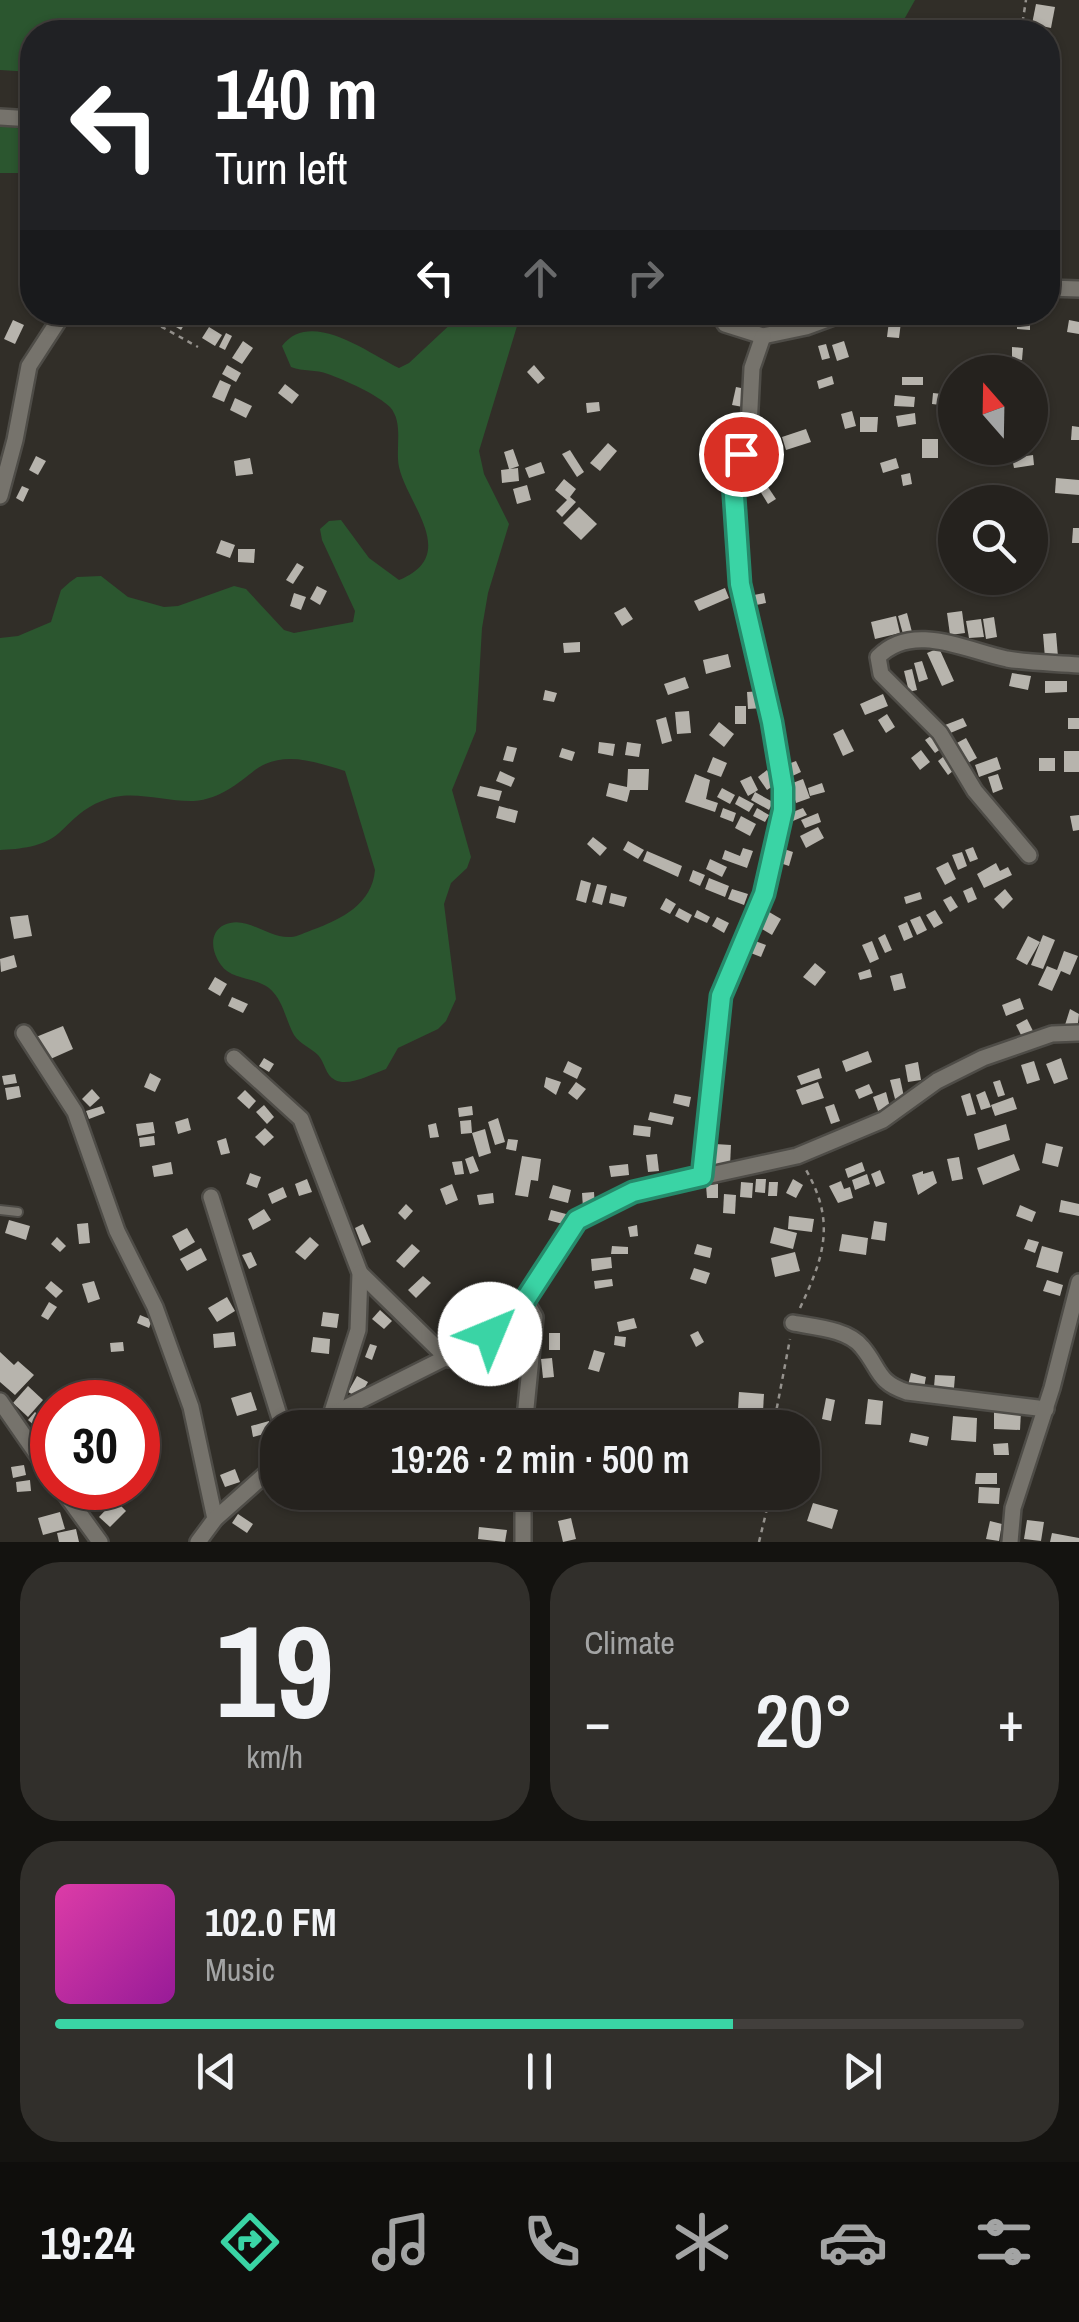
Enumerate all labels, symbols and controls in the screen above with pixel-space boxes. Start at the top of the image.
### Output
text: 140 m [215,47,378,141]
icon: left [50,60,180,190]
text: Turn left [215,137,347,198]
icon: left [408,250,463,305]
icon: ahead [513,250,568,305]
icon: right [618,250,673,305]
north arrow [938,355,1048,465]
map controls [938,355,1048,595]
pin [699,412,784,497]
icon: arrive [714,427,769,482]
button: search [938,485,1048,595]
position arrow [438,1282,542,1386]
speed limit sign: 30 [30,1380,160,1510]
text: 19:26 · 2 min · 500 m [390,1434,690,1485]
text: 19 [215,1582,334,1758]
text: Climate [585,1621,675,1664]
text: 20° [755,1669,853,1770]
text: − [585,1684,611,1758]
text: + [998,1684,1024,1758]
text: km/h [246,1735,303,1778]
text: 102.0 FM [205,1897,337,1948]
text: Music [205,1948,275,1991]
icon: previous [189,2044,244,2099]
icon: pause [512,2044,567,2099]
icon: next [835,2044,890,2099]
icon: directions [215,2207,285,2277]
icon: music [366,2207,436,2277]
icon: phone [517,2207,587,2277]
icon: climate [667,2207,737,2277]
icon: car [818,2207,888,2277]
icon: filters [969,2207,1039,2277]
text: 19:24 [40,2212,135,2273]

